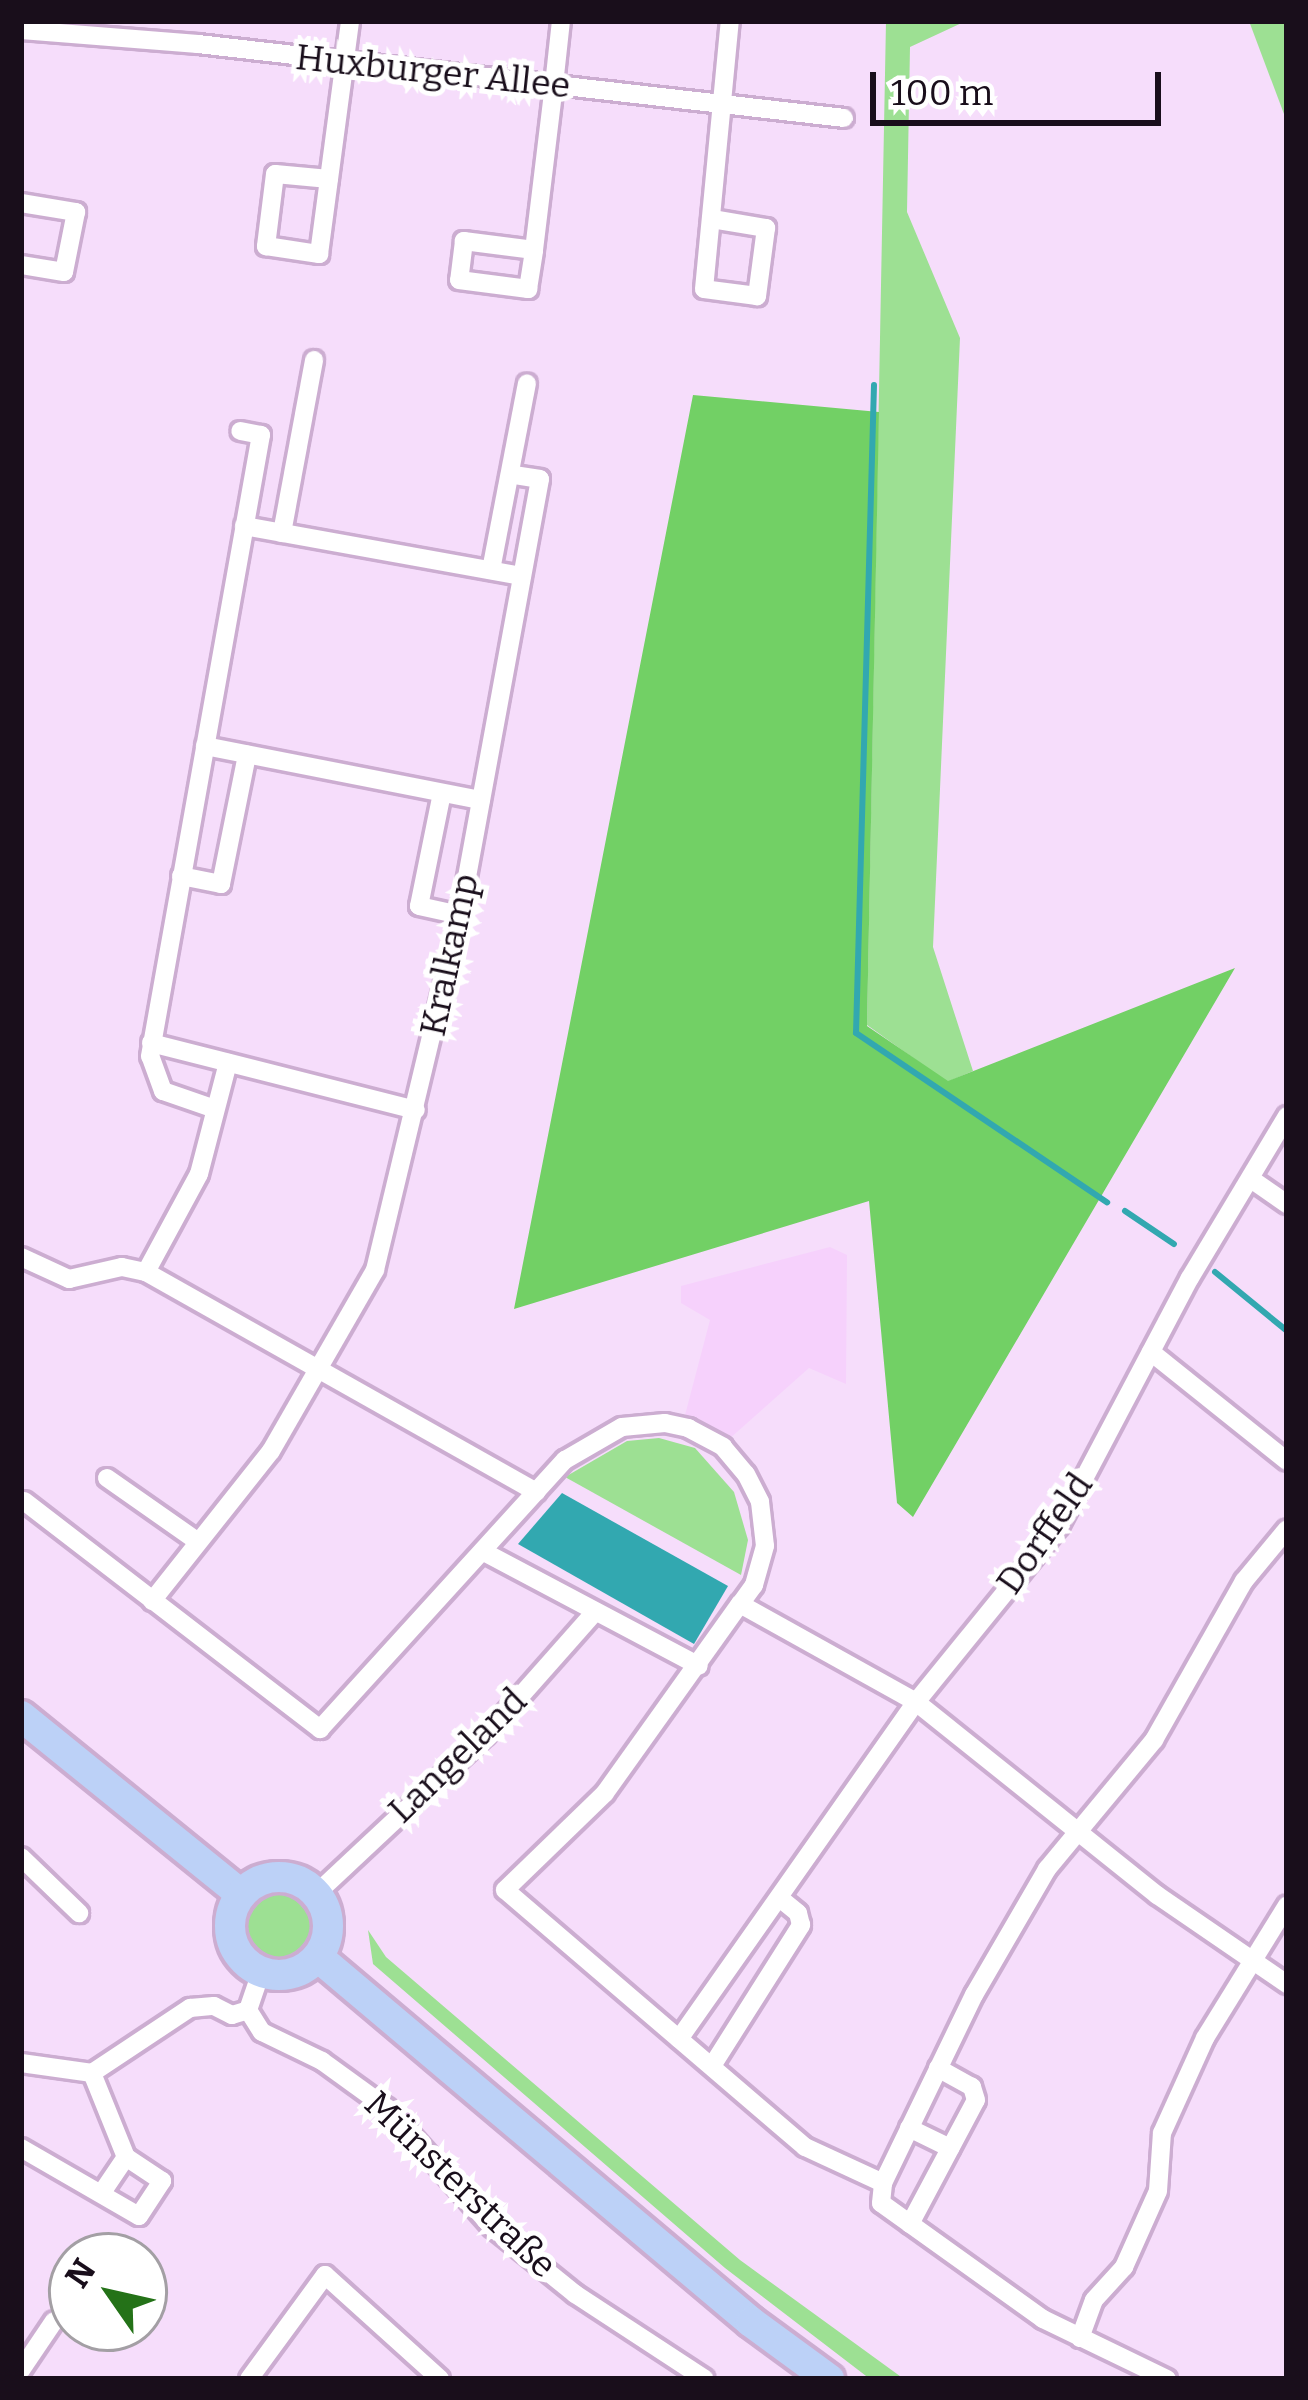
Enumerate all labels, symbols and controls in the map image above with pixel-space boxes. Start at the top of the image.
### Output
street label: Huxburger Allee [293,36,573,108]
scale bar [876,48,1167,122]
text: 100 m [891,71,993,115]
street label: Kralkamp [412,870,488,1040]
street label: Dorffeld [988,1465,1102,1603]
street label: Langeland [380,1680,536,1832]
street label: Münsterstraße [355,2083,565,2287]
north arrow [48,2232,168,2352]
text: N [57,2252,104,2295]

